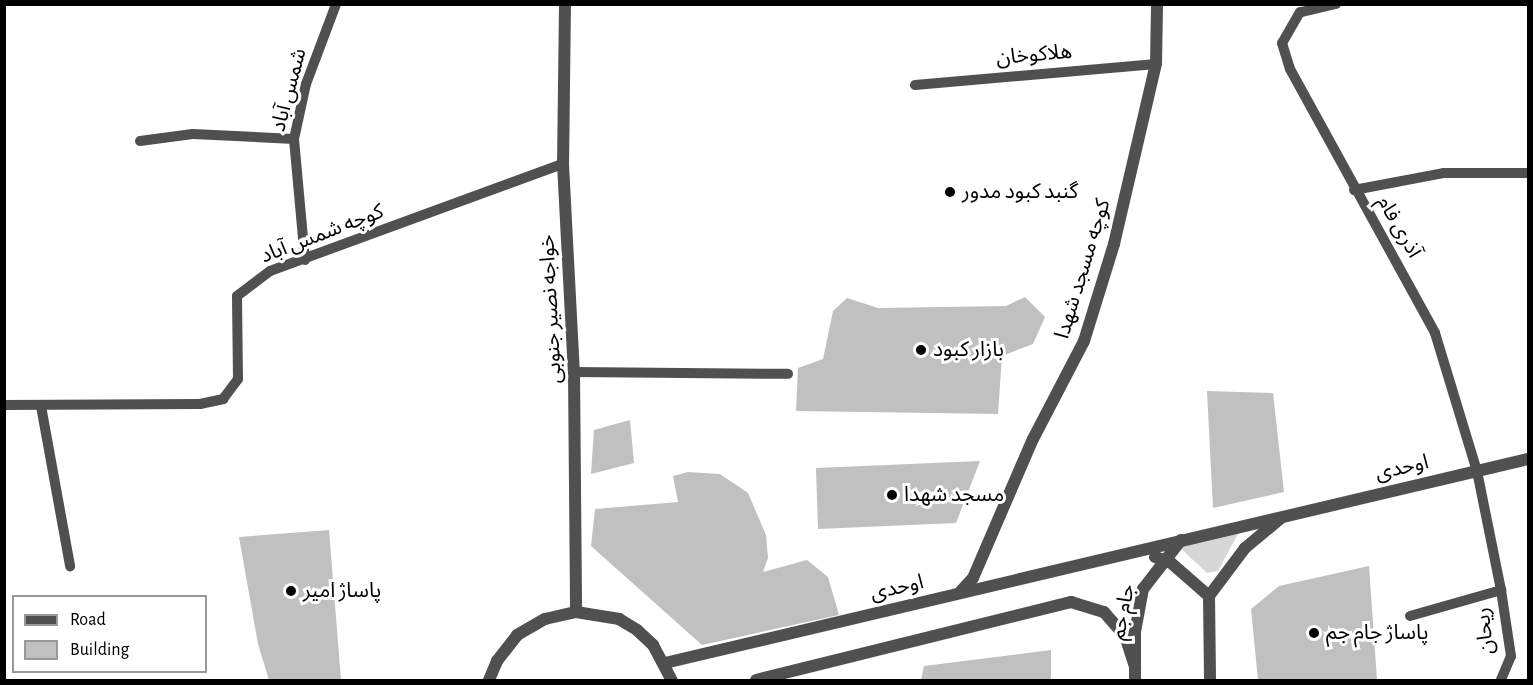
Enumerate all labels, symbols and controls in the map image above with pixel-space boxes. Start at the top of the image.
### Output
street label: هلاکوخان [995,39,1073,71]
street label: شمس آباد [266,45,312,135]
place label: گنبد کبود مدور [962,179,1078,205]
marker: گنبد کبود مدور [943,185,957,199]
street label: آذری فام [1371,191,1427,263]
street label: کوچه مسجد شهدا [1050,196,1116,342]
street label: کوچه شمس آباد [257,199,387,269]
street label: خواجه نصیر جنوبی [535,234,567,384]
place label: بازار کبود [933,337,1004,363]
marker: بازار کبود [914,343,928,357]
street label: اوحدی [1373,450,1431,486]
place label: مسجد شهدا [904,482,1004,508]
marker: مسجد شهدا [885,488,899,502]
street label: اوحدی [868,570,926,606]
place label: پاساژ امیر [303,578,381,604]
street label: جام جم [1105,582,1141,642]
marker: پاساژ امیر [284,584,298,598]
legend [12,595,207,673]
street label: ریحان [1470,606,1500,656]
text: Road [70,611,106,629]
place label: پاساژ جام جم [1326,620,1428,646]
marker: پاساژ جام جم [1307,626,1321,640]
text: Building [70,641,129,659]

